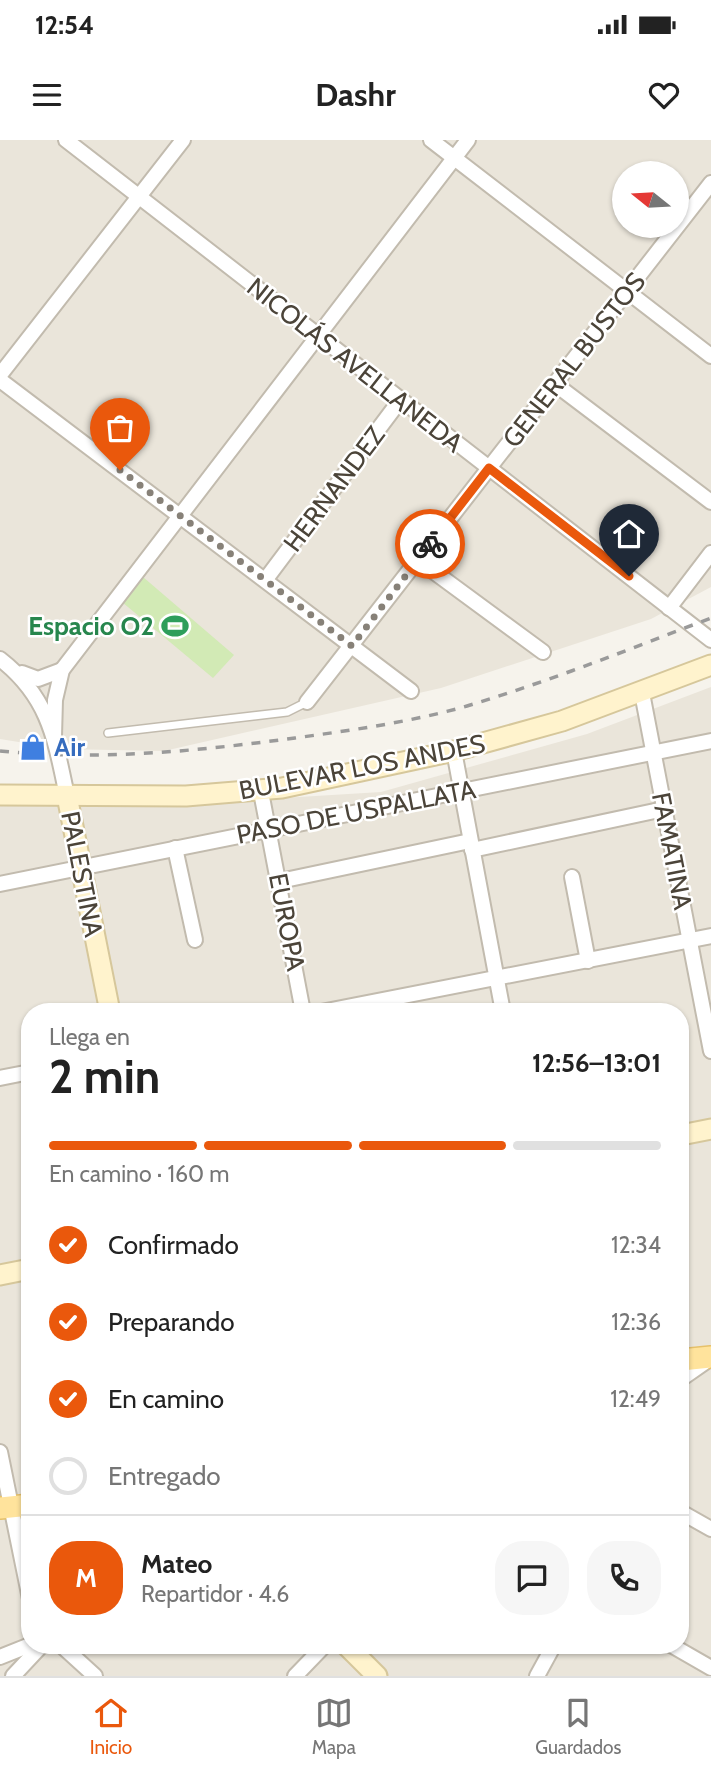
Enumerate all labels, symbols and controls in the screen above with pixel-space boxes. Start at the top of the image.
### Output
text: 12:54 [35,9,94,41]
text: Dashr [315,75,396,114]
icon: menu [28,76,66,114]
icon: heart [645,76,683,114]
north arrow [612,161,690,238]
map controls [612,161,689,238]
street label: GENERAL BUSTOS [496,266,652,454]
street label: NICOLÁS AVELLANEDA [241,271,469,459]
pin [90,398,150,470]
icon: bag [101,409,139,447]
street label: HERNANDEZ [276,419,392,558]
pin [599,504,659,576]
courier [395,509,465,579]
icon: home [610,515,648,553]
icon: bike [411,525,449,563]
place label: Espacio O2 [28,610,154,642]
sports icon: Espacio O2 [160,611,190,641]
street label: BULEVAR LOS ANDES [236,727,488,807]
place label: Air [54,731,85,763]
shop icon: Air [18,732,48,762]
street label: PASO DE USPALLATA [234,773,478,851]
street label: FAMATINA [645,790,699,912]
street label: PALESTINA [54,808,110,940]
street label: EUROPA [262,870,312,974]
text: Llega en [49,1023,130,1051]
text: 12:56–13:01 [532,1047,661,1079]
text: 2 min [49,1049,160,1105]
text: En camino · 160 m [49,1160,229,1188]
icon: check [49,1226,87,1264]
text: Confirmado [108,1229,239,1261]
text: 12:34 [611,1231,661,1259]
icon: check [49,1303,87,1341]
text: Preparando [108,1306,235,1338]
text: 12:36 [611,1308,661,1336]
icon: check [49,1380,87,1418]
text: En camino [108,1383,224,1415]
text: 12:49 [610,1385,661,1413]
text: Entregado [108,1460,221,1492]
button: chat [495,1541,569,1615]
button: phone [587,1541,661,1615]
text: Mateo [141,1548,212,1580]
text: M [75,1562,97,1594]
text: Repartidor · 4.6 [141,1580,289,1608]
tab: Inicio [90,1694,132,1759]
tab: Mapa [312,1694,356,1759]
tab: Guardados [535,1694,621,1759]

